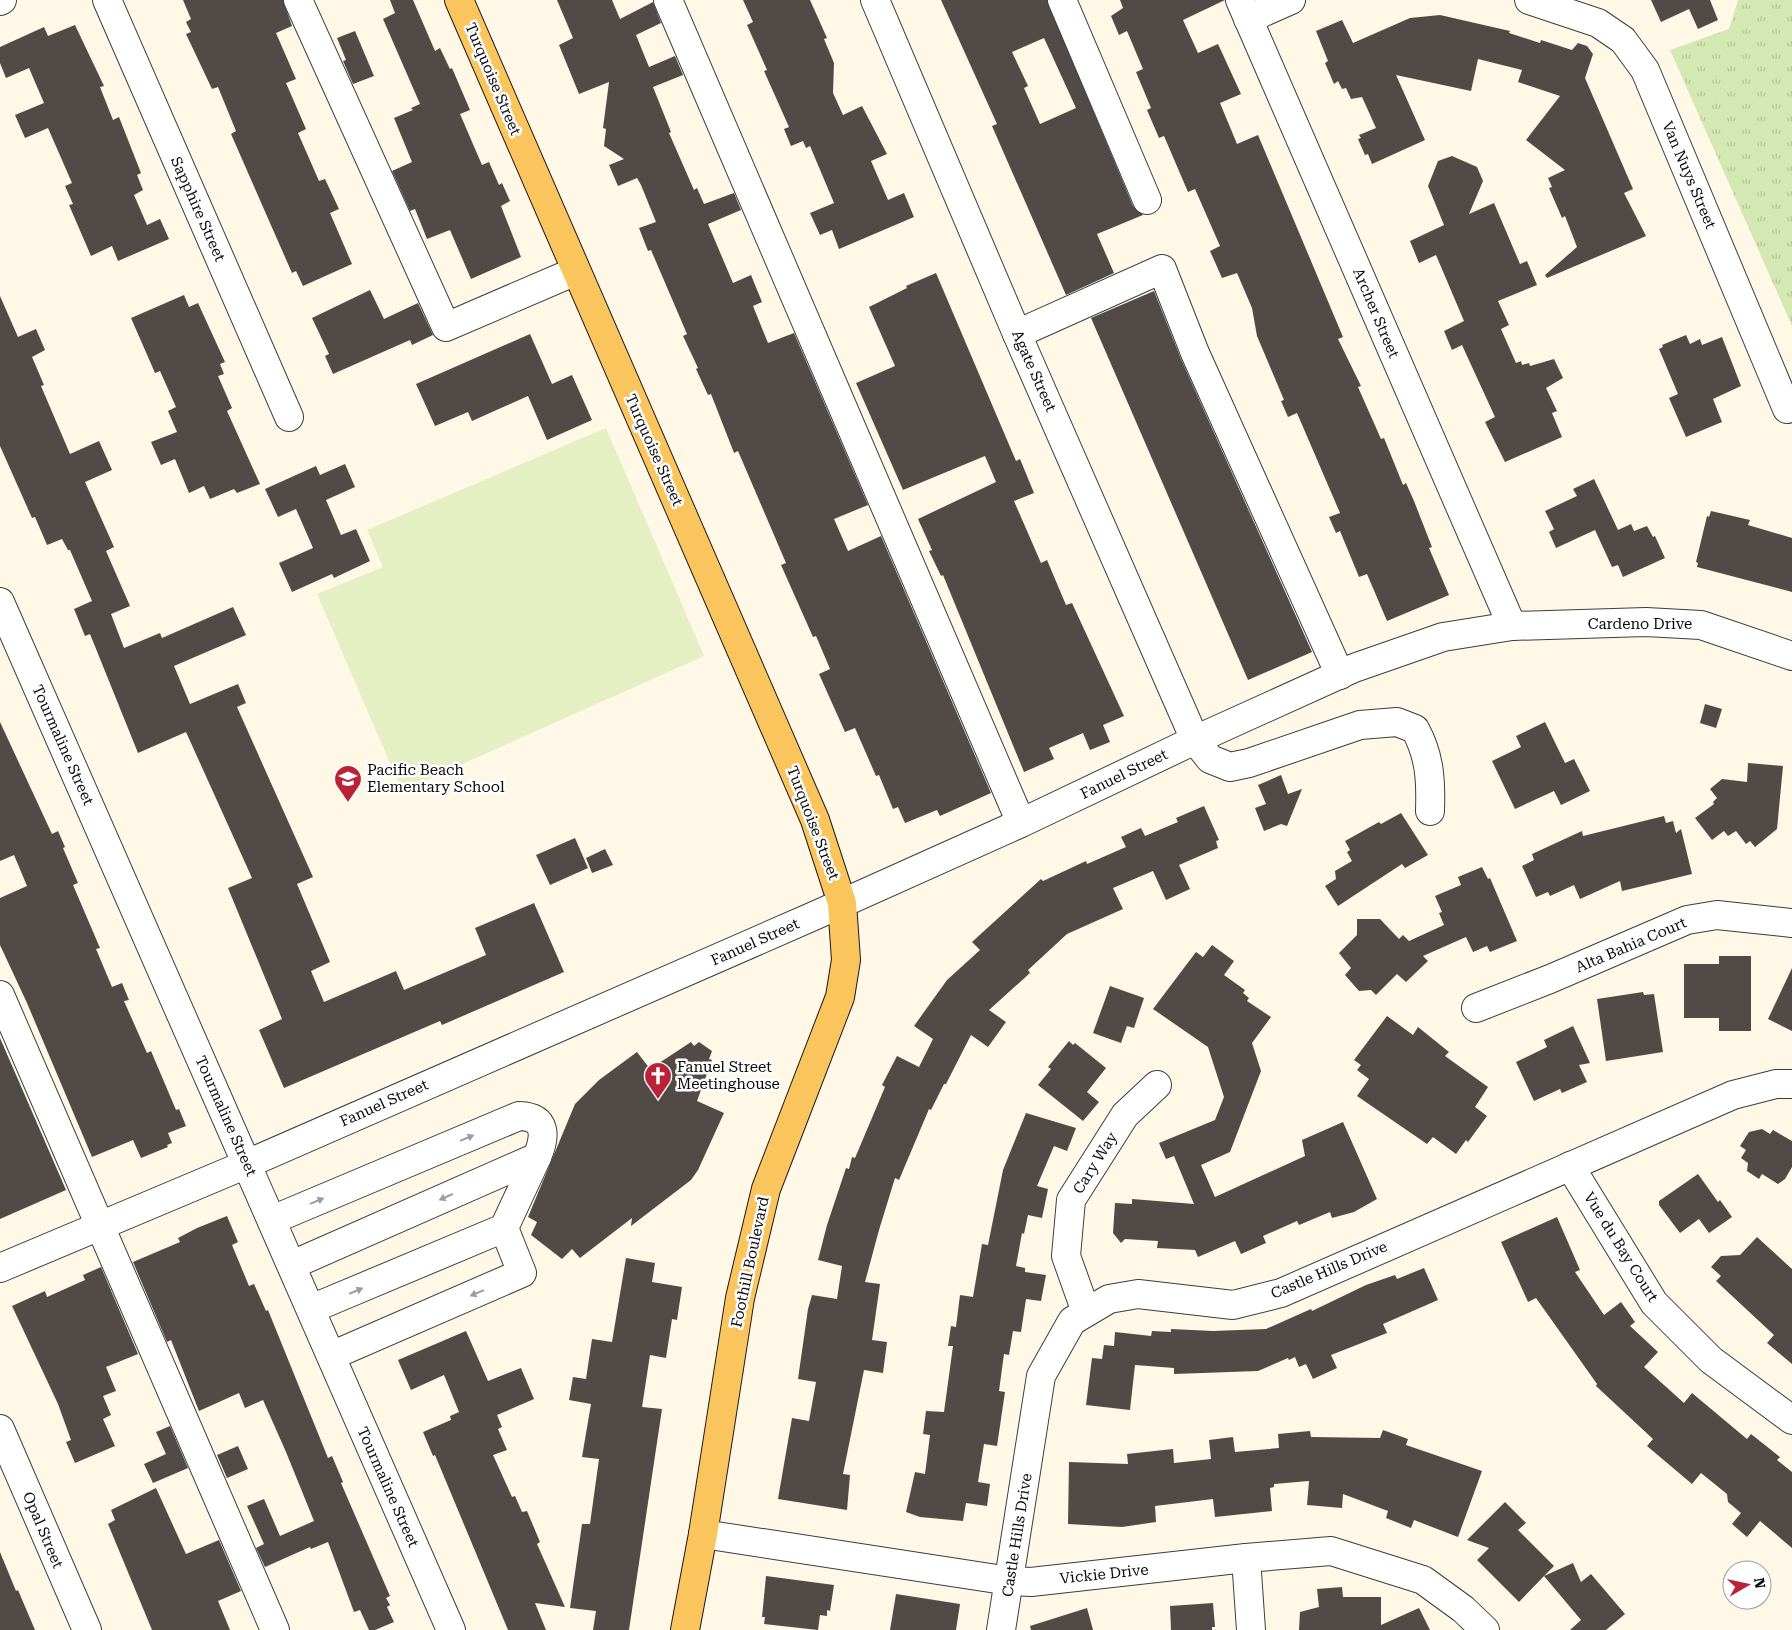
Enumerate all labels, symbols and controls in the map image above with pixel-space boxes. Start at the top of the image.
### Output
street label: Turquoise Street [461,20,525,138]
street label: Van Nuys Street [1658,119,1720,232]
street label: Sapphire Street [167,154,229,265]
street label: Archer Street [1349,265,1403,361]
street label: Agate Street [1008,327,1060,415]
street label: Turquoise Street [621,391,687,509]
street label: Cardeno Drive [1588,615,1692,633]
street label: Tourmaline Street [28,682,98,808]
street label: Fanuel Street [1077,745,1171,803]
place label: Pacific Beach Elementary School [367,761,505,796]
school or university icon: Pacific Beach Elementary School [333,764,363,803]
street label: Turquoise Street [783,764,843,883]
street label: Alta Bahia Court [1573,913,1690,976]
street label: Fanuel Street [708,914,802,970]
street label: Tourmaline Street [191,1053,261,1179]
place label: Fanuel Street Meetinghouse [677,1058,780,1093]
church icon: Fanuel Street Meetinghouse [643,1061,673,1100]
street label: Fanuel Street [337,1075,431,1131]
street label: Cary Way [1069,1129,1121,1197]
one-way arrow [460,1134,475,1142]
street label: Vue du Bay Court [1580,1189,1662,1306]
one-way arrow [439,1194,453,1202]
street label: Foothill Boulevard [727,1195,773,1329]
one-way arrow [310,1197,324,1205]
street label: Castle Hills Drive [1268,1237,1390,1303]
one-way arrow [348,1286,363,1294]
one-way arrow [470,1289,484,1297]
street label: Tourmaline Street [353,1424,423,1550]
street label: Castle Hills Drive [998,1472,1036,1598]
street label: Opal Street [19,1489,67,1571]
street label: Vickie Drive [1059,1560,1149,1588]
north arrow [1722,1560,1772,1610]
text: N [1751,1576,1769,1590]

